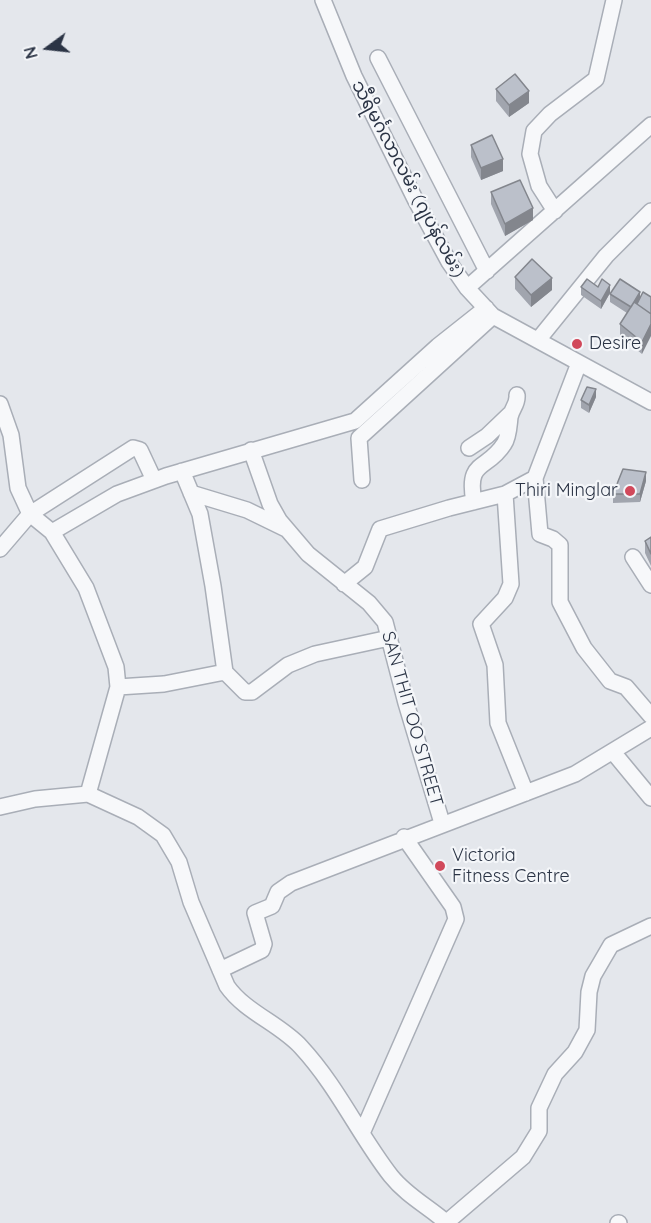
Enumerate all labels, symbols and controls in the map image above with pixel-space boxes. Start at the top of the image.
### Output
north arrow [18,18,78,78]
text: N [19,44,42,61]
street label: သီရိမင်္ဂလာလမ်း (ဂျပန်လမ်း) [347,77,469,281]
place label: Desire [589,333,641,355]
marker: Desire [570,337,584,351]
place label: Thiri Minglar [515,480,618,502]
marker: Thiri Minglar [623,484,637,498]
street label: SAN THIT OO STREET [377,629,447,809]
place label: Victoria Fitness Centre [452,845,570,888]
marker: Victoria Fitness Centre [433,859,447,873]

